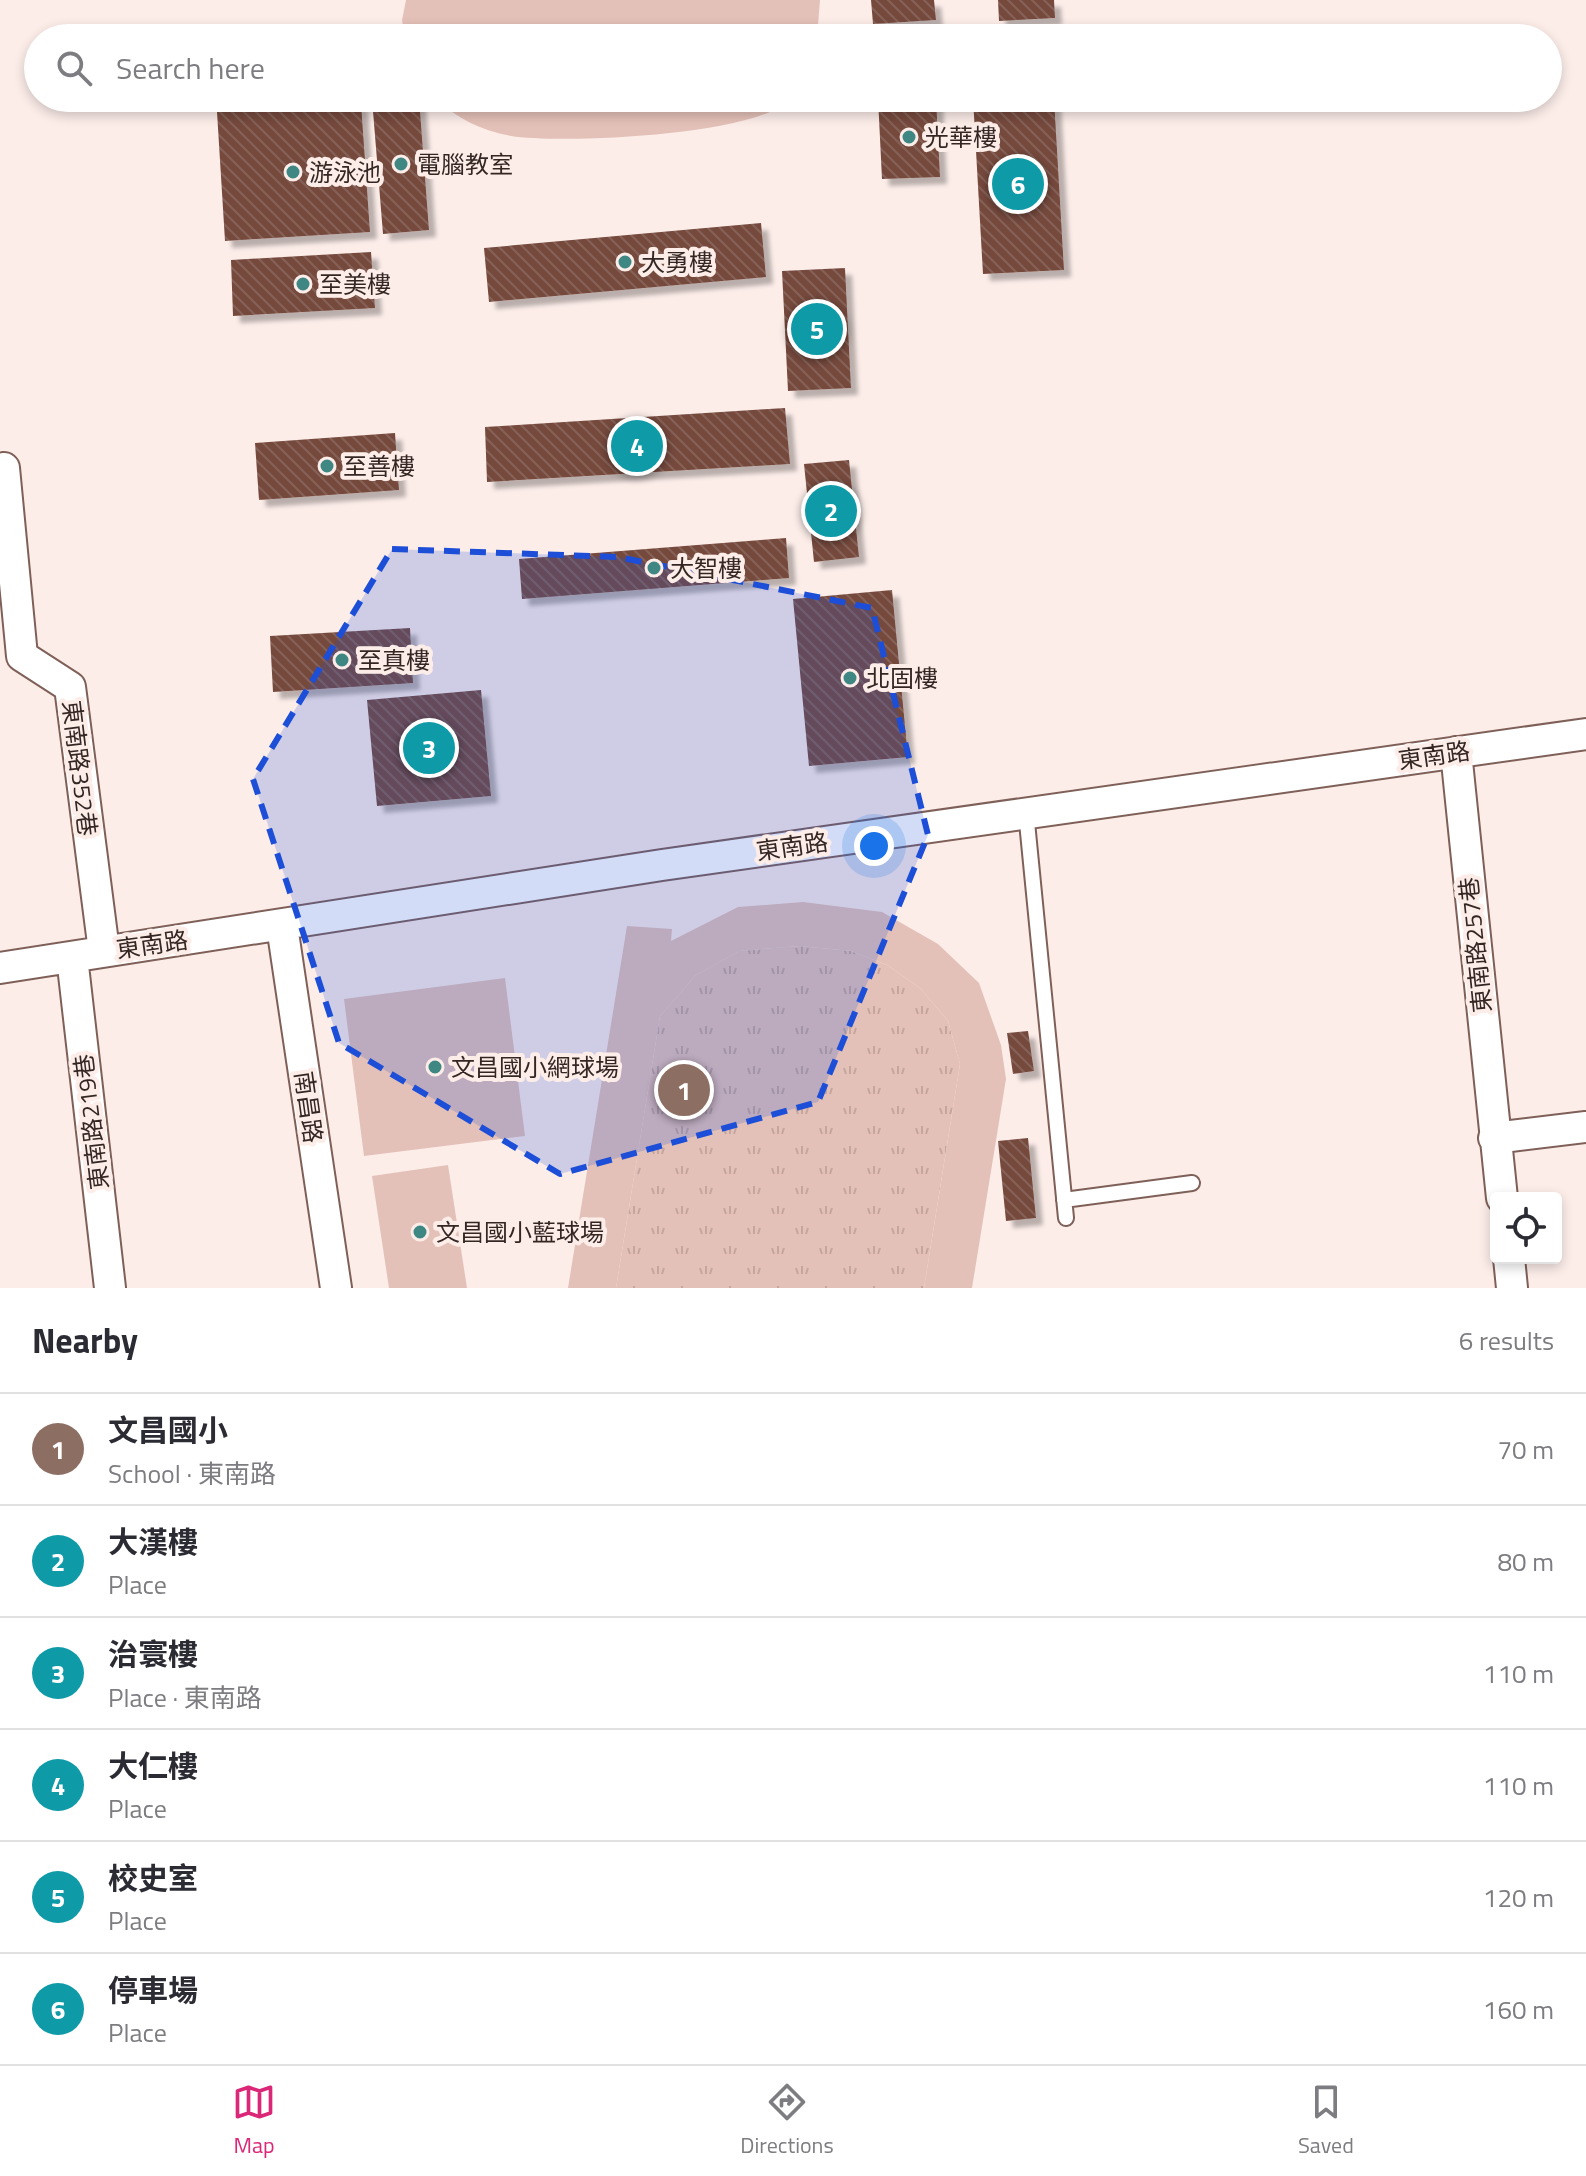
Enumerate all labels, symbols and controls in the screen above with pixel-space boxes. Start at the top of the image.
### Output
search box [24,24,1562,112]
text: Search here [116,45,265,91]
icon: search [52,46,96,90]
place label: 光華樓 [925,119,997,155]
marker: 光華樓 [900,128,918,146]
place label: 電腦教室 [417,146,513,182]
place label: 游泳池 [309,154,381,190]
pin: 6 [992,154,1044,214]
marker: 電腦教室 [392,155,410,173]
marker: 游泳池 [284,163,302,181]
place label: 大勇樓 [641,244,713,280]
marker: 大勇樓 [616,253,634,271]
place label: 至美樓 [319,266,391,302]
marker: 至美樓 [294,275,312,293]
pin: 5 [791,299,843,359]
pin: 4 [611,416,663,476]
place label: 至善樓 [343,448,415,484]
marker: 至善樓 [318,457,336,475]
pin: 2 [805,481,857,541]
place label: 大智樓 [670,550,742,586]
marker: 大智樓 [645,559,663,577]
place label: 至真樓 [358,642,430,678]
marker: 至真樓 [333,651,351,669]
place label: 北固樓 [866,660,938,696]
marker: 北固樓 [841,669,859,687]
street label: 東南路352巷 [54,698,106,838]
pin: 3 [403,718,455,778]
street label: 東南路 [1396,732,1472,778]
street label: 東南路 [754,823,830,869]
your location [854,826,894,866]
street label: 東南路257巷 [1450,875,1500,1015]
street label: 東南路 [114,921,190,967]
place label: 文昌國小網球場 [451,1049,619,1085]
street label: 東南路219巷 [65,1052,117,1192]
marker: 文昌國小網球場 [426,1058,444,1076]
pin: 1 [658,1060,710,1120]
street label: 南昌路 [286,1069,332,1145]
map controls [1490,1192,1562,1264]
button: locate [1490,1192,1562,1264]
place label: 文昌國小藍球場 [436,1214,604,1250]
marker: 文昌國小藍球場 [411,1223,429,1241]
text: Nearby [32,1314,138,1366]
text: 6 results [1459,1321,1554,1360]
text: 文昌國小 [108,1407,228,1453]
text: 1 [51,1430,65,1469]
text: 70 m [1497,1430,1554,1469]
text: School · 東南路 [108,1454,276,1493]
text: 大漢樓 [108,1519,198,1565]
text: 2 [51,1542,65,1581]
text: 80 m [1497,1542,1554,1581]
text: Place [108,1565,167,1604]
text: 治寰樓 [108,1631,198,1677]
text: 3 [51,1654,65,1693]
text: 110 m [1483,1654,1554,1693]
text: Place · 東南路 [108,1678,262,1717]
text: 大仁樓 [108,1743,198,1789]
text: 4 [51,1766,65,1805]
text: 110 m [1483,1766,1554,1805]
text: Place [108,1789,167,1828]
text: 校史室 [108,1855,198,1901]
text: 5 [51,1878,65,1917]
text: 120 m [1483,1878,1554,1917]
text: Place [108,1901,167,1940]
text: 停車場 [108,1967,198,2013]
text: 6 [51,1990,65,2029]
text: 160 m [1483,1990,1554,2029]
text: Place [108,2013,167,2052]
tab: Map [232,2080,276,2162]
tab: Directions [740,2080,834,2162]
tab: Saved [1298,2080,1354,2162]

